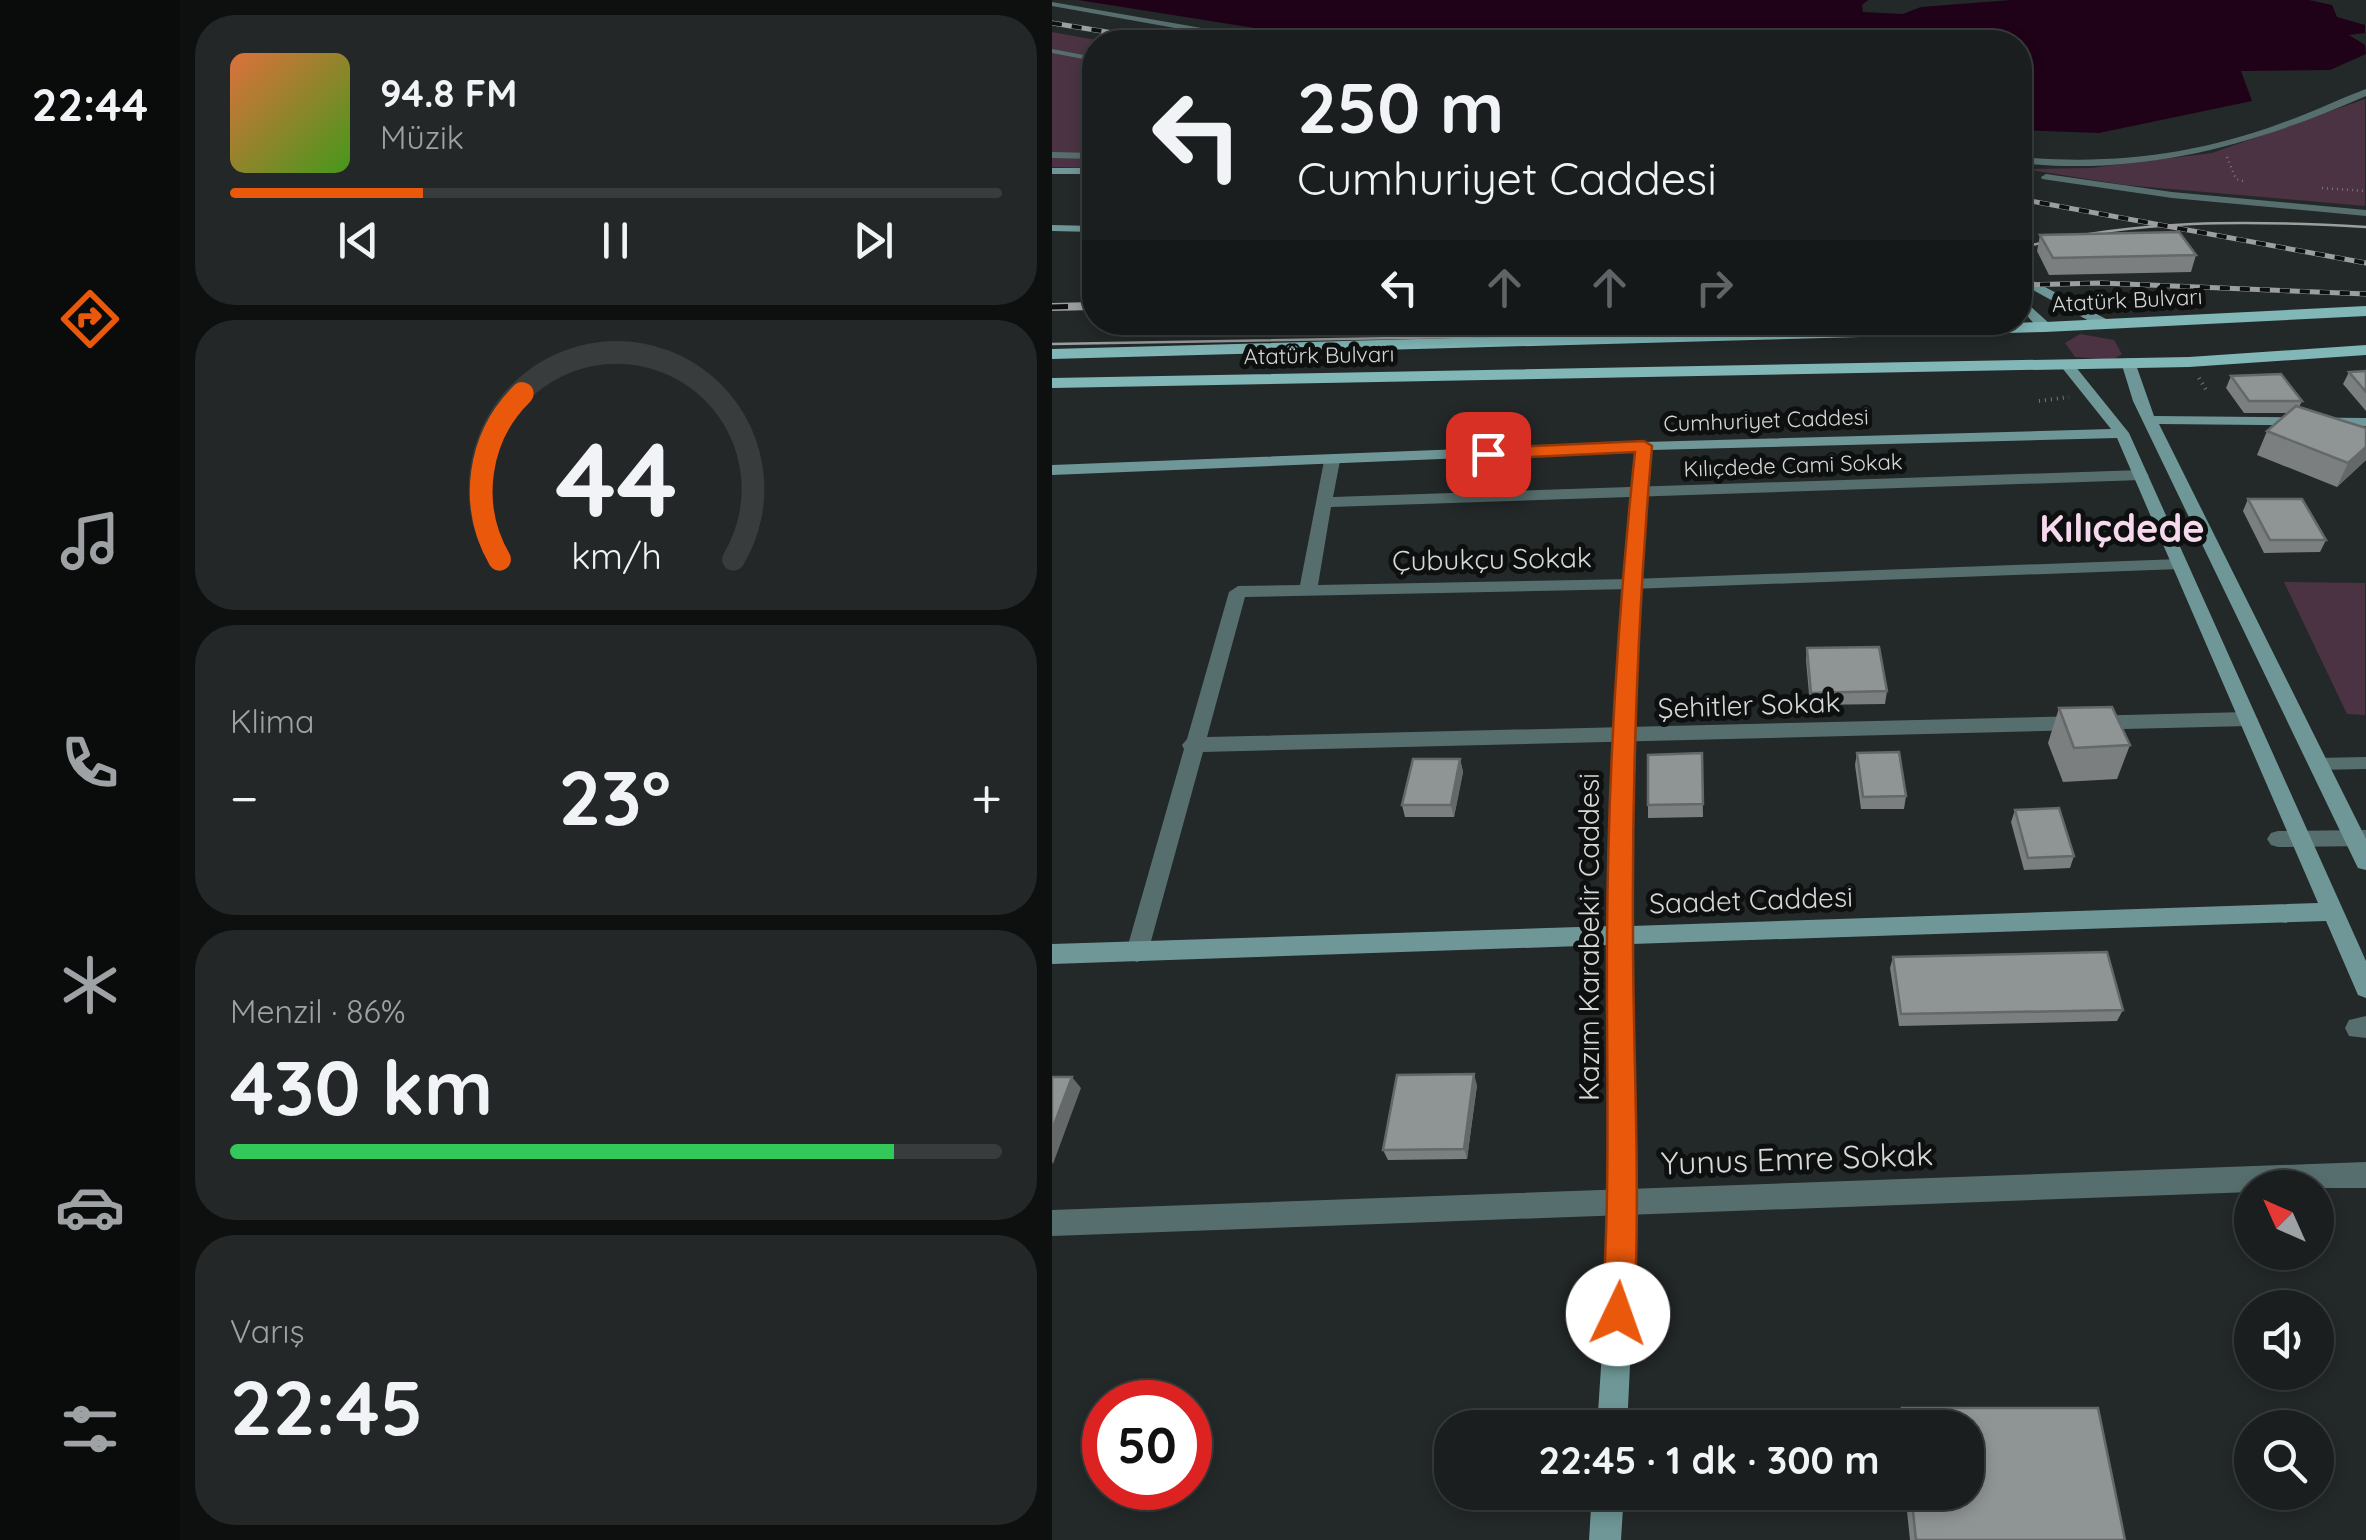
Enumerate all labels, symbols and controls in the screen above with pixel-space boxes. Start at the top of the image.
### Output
text: 250 m [1297,63,1504,151]
text: 94.8 FM [380,69,517,117]
icon: left [1132,70,1262,200]
text: 22:44 [32,76,148,132]
text: Müzik [380,117,464,157]
text: Cumhuriyet Caddesi [1297,150,1717,206]
icon: previous [331,213,386,268]
icon: pause [588,213,643,268]
icon: next [846,213,901,268]
icon: left [1372,260,1427,315]
icon: ahead [1477,260,1532,315]
icon: ahead [1582,260,1637,315]
icon: right [1687,260,1742,315]
street label: Atatürk Bulvarı [2051,282,2203,318]
icon: directions [55,284,125,354]
street label: Atatürk Bulvarı [1243,340,1395,370]
street label: Cumhuriyet Caddesi [1663,402,1869,438]
pin [1446,412,1531,497]
text: 44 [555,413,677,543]
icon: arrive [1461,427,1516,482]
street label: Kılıçdede Cami Sokak [1683,447,1903,483]
district label: Kılıçdede [2039,504,2205,552]
icon: music [55,506,125,576]
text: km/h [571,533,661,578]
street label: Çubukçu Sokak [1392,539,1592,578]
street label: Şehitler Sokak [1657,684,1841,725]
text: Klima [230,701,314,741]
icon: phone [55,728,125,798]
text: 23° [559,750,671,844]
text: − [230,763,259,832]
text: + [971,763,1002,832]
street label: Kazım Karabekir Caddesi [1571,773,1606,1101]
street label: Saadet Caddesi [1648,878,1854,921]
icon: climate [55,950,125,1020]
text: Menzil · 86% [230,991,406,1031]
text: 430 km [230,1040,493,1134]
street label: Yunus Emre Sokak [1660,1133,1934,1183]
north arrow [2234,1170,2334,1270]
map controls [2234,1170,2334,1510]
icon: car [55,1172,125,1242]
position arrow [1566,1262,1670,1366]
button: sound [2234,1290,2334,1390]
text: Varış [230,1311,304,1351]
text: 22:45 [230,1360,423,1454]
speed limit sign: 50 [1082,1380,1212,1510]
icon: filters [55,1394,125,1464]
button: search [2234,1410,2334,1510]
text: 22:45 · 1 dk · 300 m [1539,1436,1879,1484]

